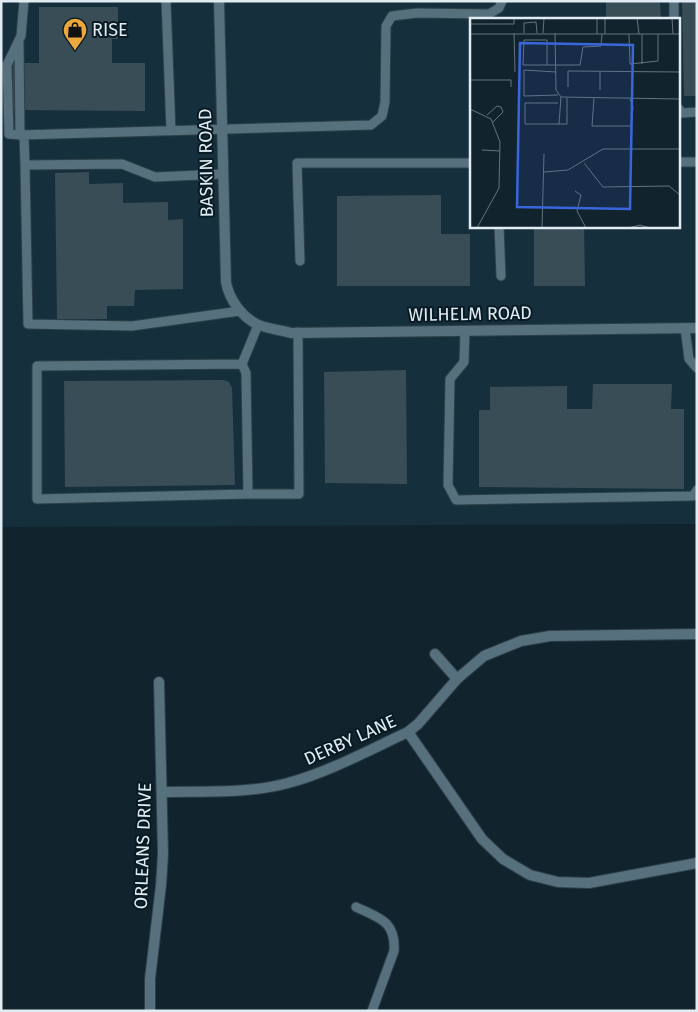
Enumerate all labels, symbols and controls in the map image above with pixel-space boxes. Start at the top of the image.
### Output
shop icon: RISE [62,17,88,51]
inset map [470,18,680,228]
place label: RISE [92,19,128,41]
street label: BASKIN ROAD [194,108,218,218]
street label: WILHELM ROAD [408,302,532,326]
street label: DERBY LANE [301,710,399,770]
street label: ORLEANS DRIVE [130,782,156,910]

